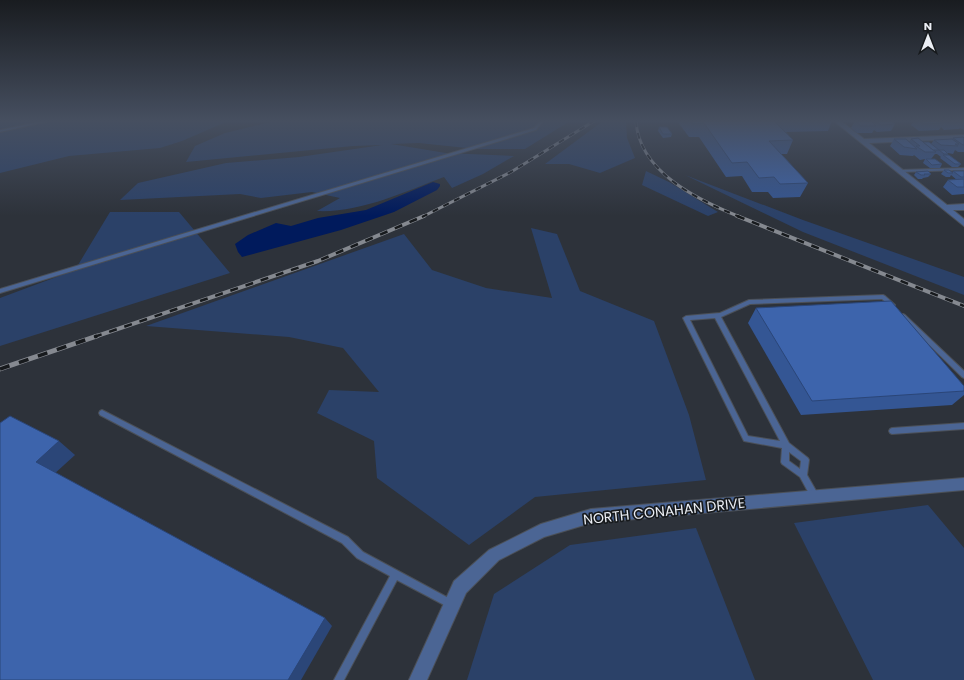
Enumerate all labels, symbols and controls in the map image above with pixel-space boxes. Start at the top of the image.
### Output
north arrow [908,16,948,56]
text: N [924,18,932,34]
street label: NORTH CONAHAN DRIVE [582,493,746,529]

